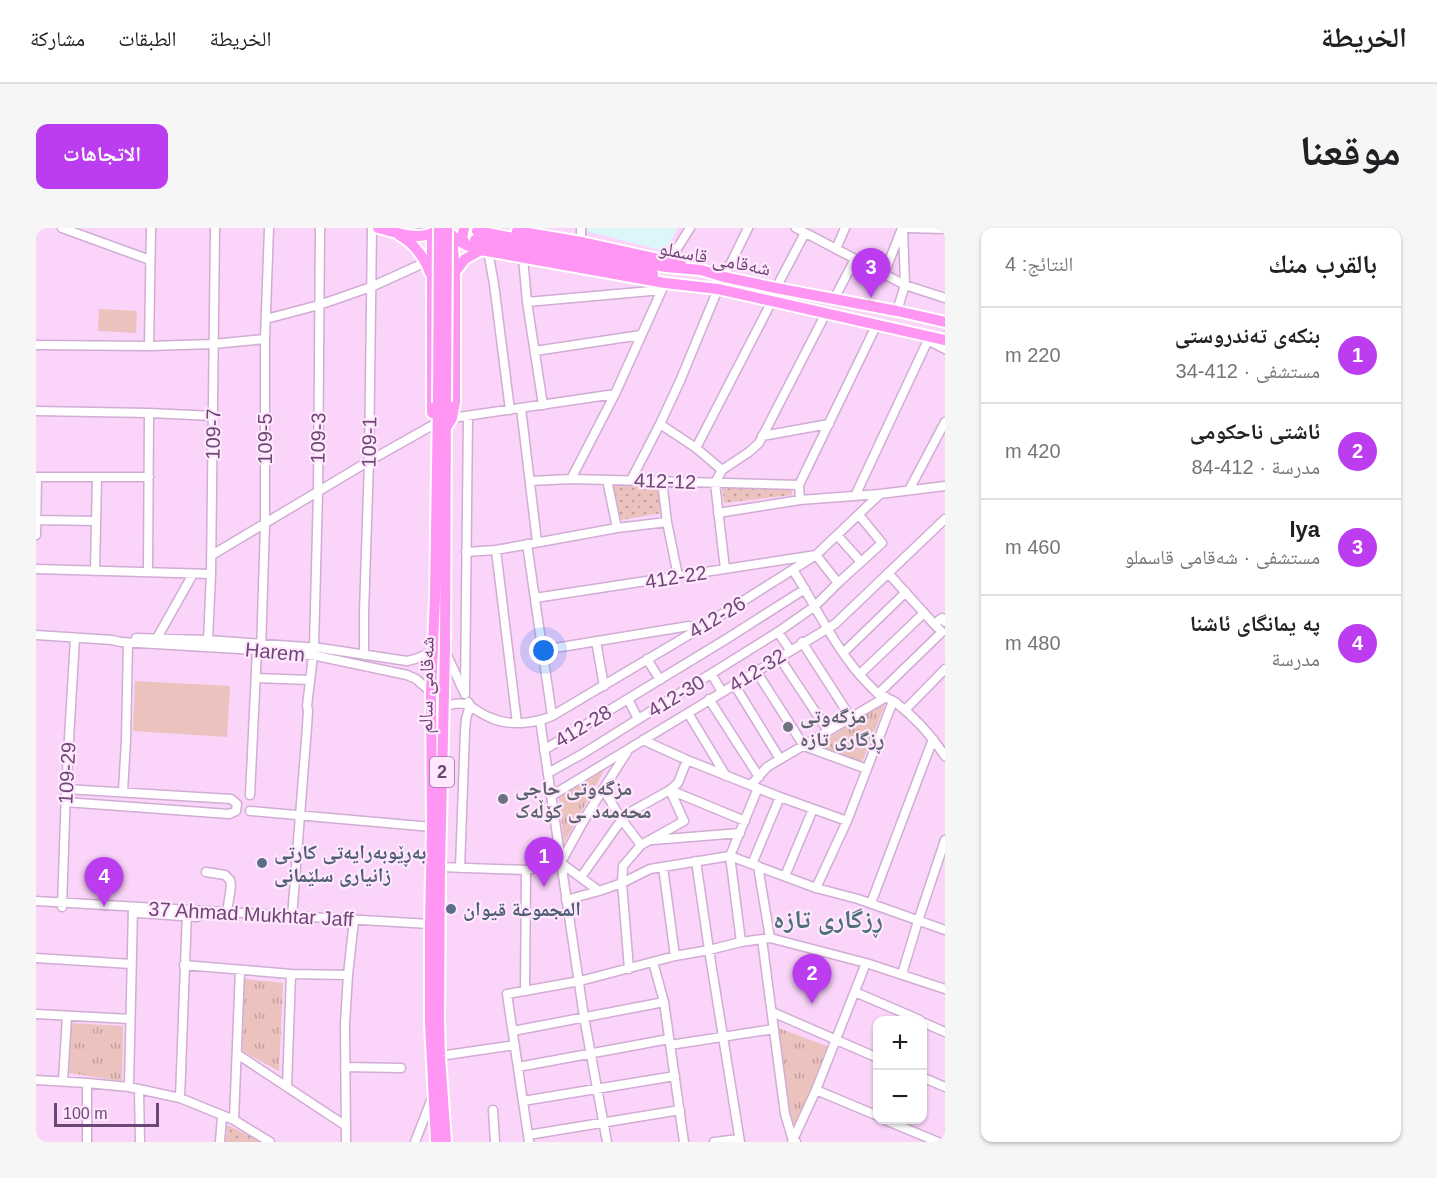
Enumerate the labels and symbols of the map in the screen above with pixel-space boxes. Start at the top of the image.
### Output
street label: شەقامی قاسملو [657,236,773,281]
pin: 3 [852,248,890,298]
street label: 109-7 [202,408,224,460]
street label: 109-3 [307,412,329,464]
street label: 109-5 [254,413,276,465]
street label: 109-1 [358,416,380,468]
street label: 412-12 [633,469,697,493]
street label: 412-22 [644,561,708,593]
street label: 412-26 [685,592,749,642]
street label: شەقامی سالم [414,636,441,734]
your location [529,636,558,665]
street label: Harem [244,638,306,666]
street label: 412-32 [725,644,789,696]
street label: 412-30 [644,671,708,721]
street label: 412-28 [551,701,615,751]
place label: مزگەوتی ڕزگاری تازە [800,705,884,754]
marker: مزگەوتی ڕزگاری تازە [781,720,795,734]
street label: 109-29 [54,741,80,805]
road number: 2 [430,757,454,787]
place label: مزگەوتی حاجی محەمەد ـی کۆڵەک [515,777,652,824]
marker: مزگەوتی حاجی محەمەد ـی کۆڵەک [496,792,510,806]
pin: 1 [524,838,564,887]
place label: بەڕێوبەرایەتی کارتی زانیاری سلێمانی [274,841,426,888]
marker: بەڕێوبەرایەتی کارتی زانیاری سلێمانی [255,856,269,870]
pin: 4 [84,858,124,907]
street label: 37 Ahmad Mukhtar Jaff [148,898,355,930]
place label: المجموعة قیوان [463,898,581,921]
marker: المجموعة قیوان [444,902,458,916]
district label: ڕزگاری تازە [773,904,883,938]
pin: 2 [792,954,832,1004]
scale bar [54,1100,159,1128]

